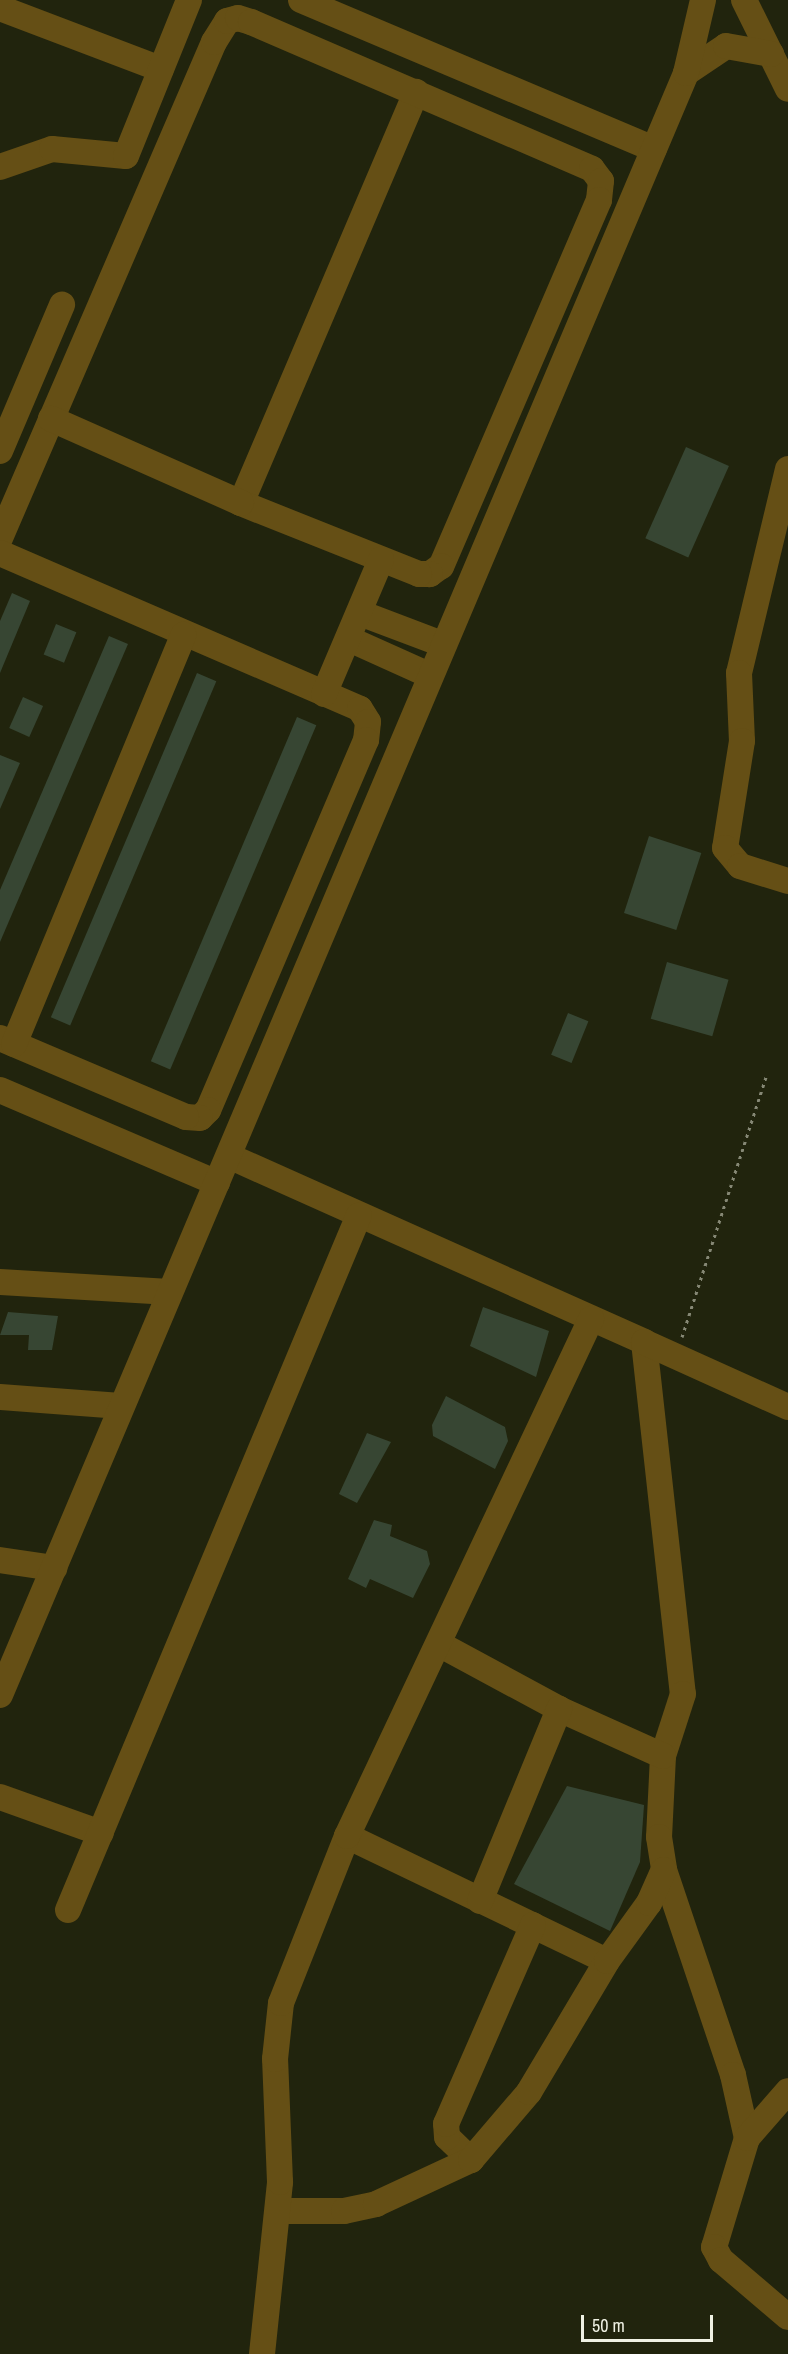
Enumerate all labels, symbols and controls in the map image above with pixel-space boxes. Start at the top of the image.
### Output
scale bar [584,2303,716,2341]
text: 50 m [592,2313,625,2338]

